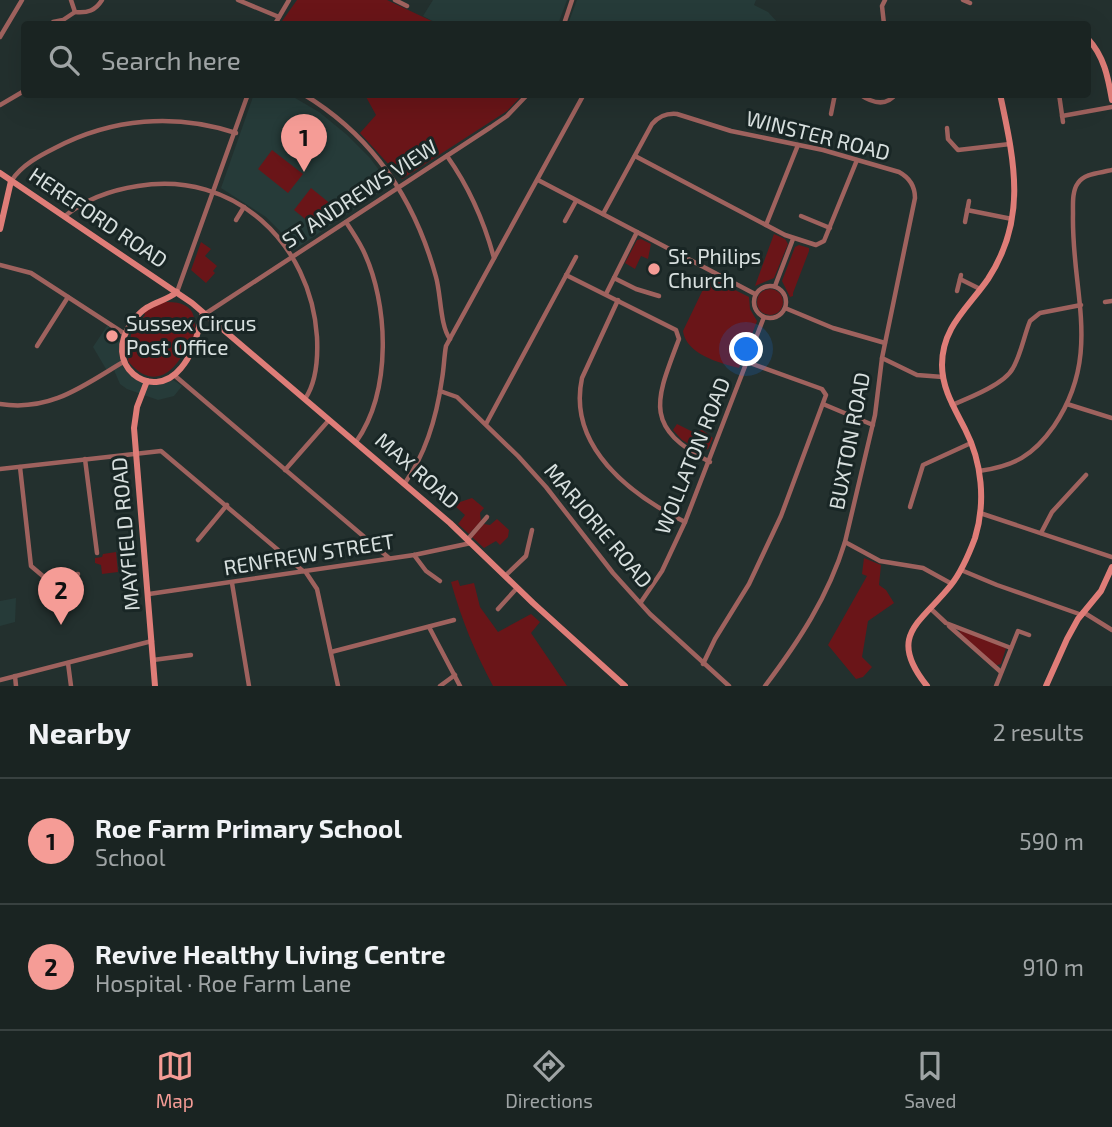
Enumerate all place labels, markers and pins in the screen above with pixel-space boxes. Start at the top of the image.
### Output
pin: 1 [281,114,327,172]
place label: St. Philips Church [668,243,761,292]
marker: St. Philips Church [646,261,662,277]
place label: Sussex Circus Post Office [126,310,256,359]
marker: Sussex Circus Post Office [104,328,120,344]
pin: 2 [38,567,84,625]

